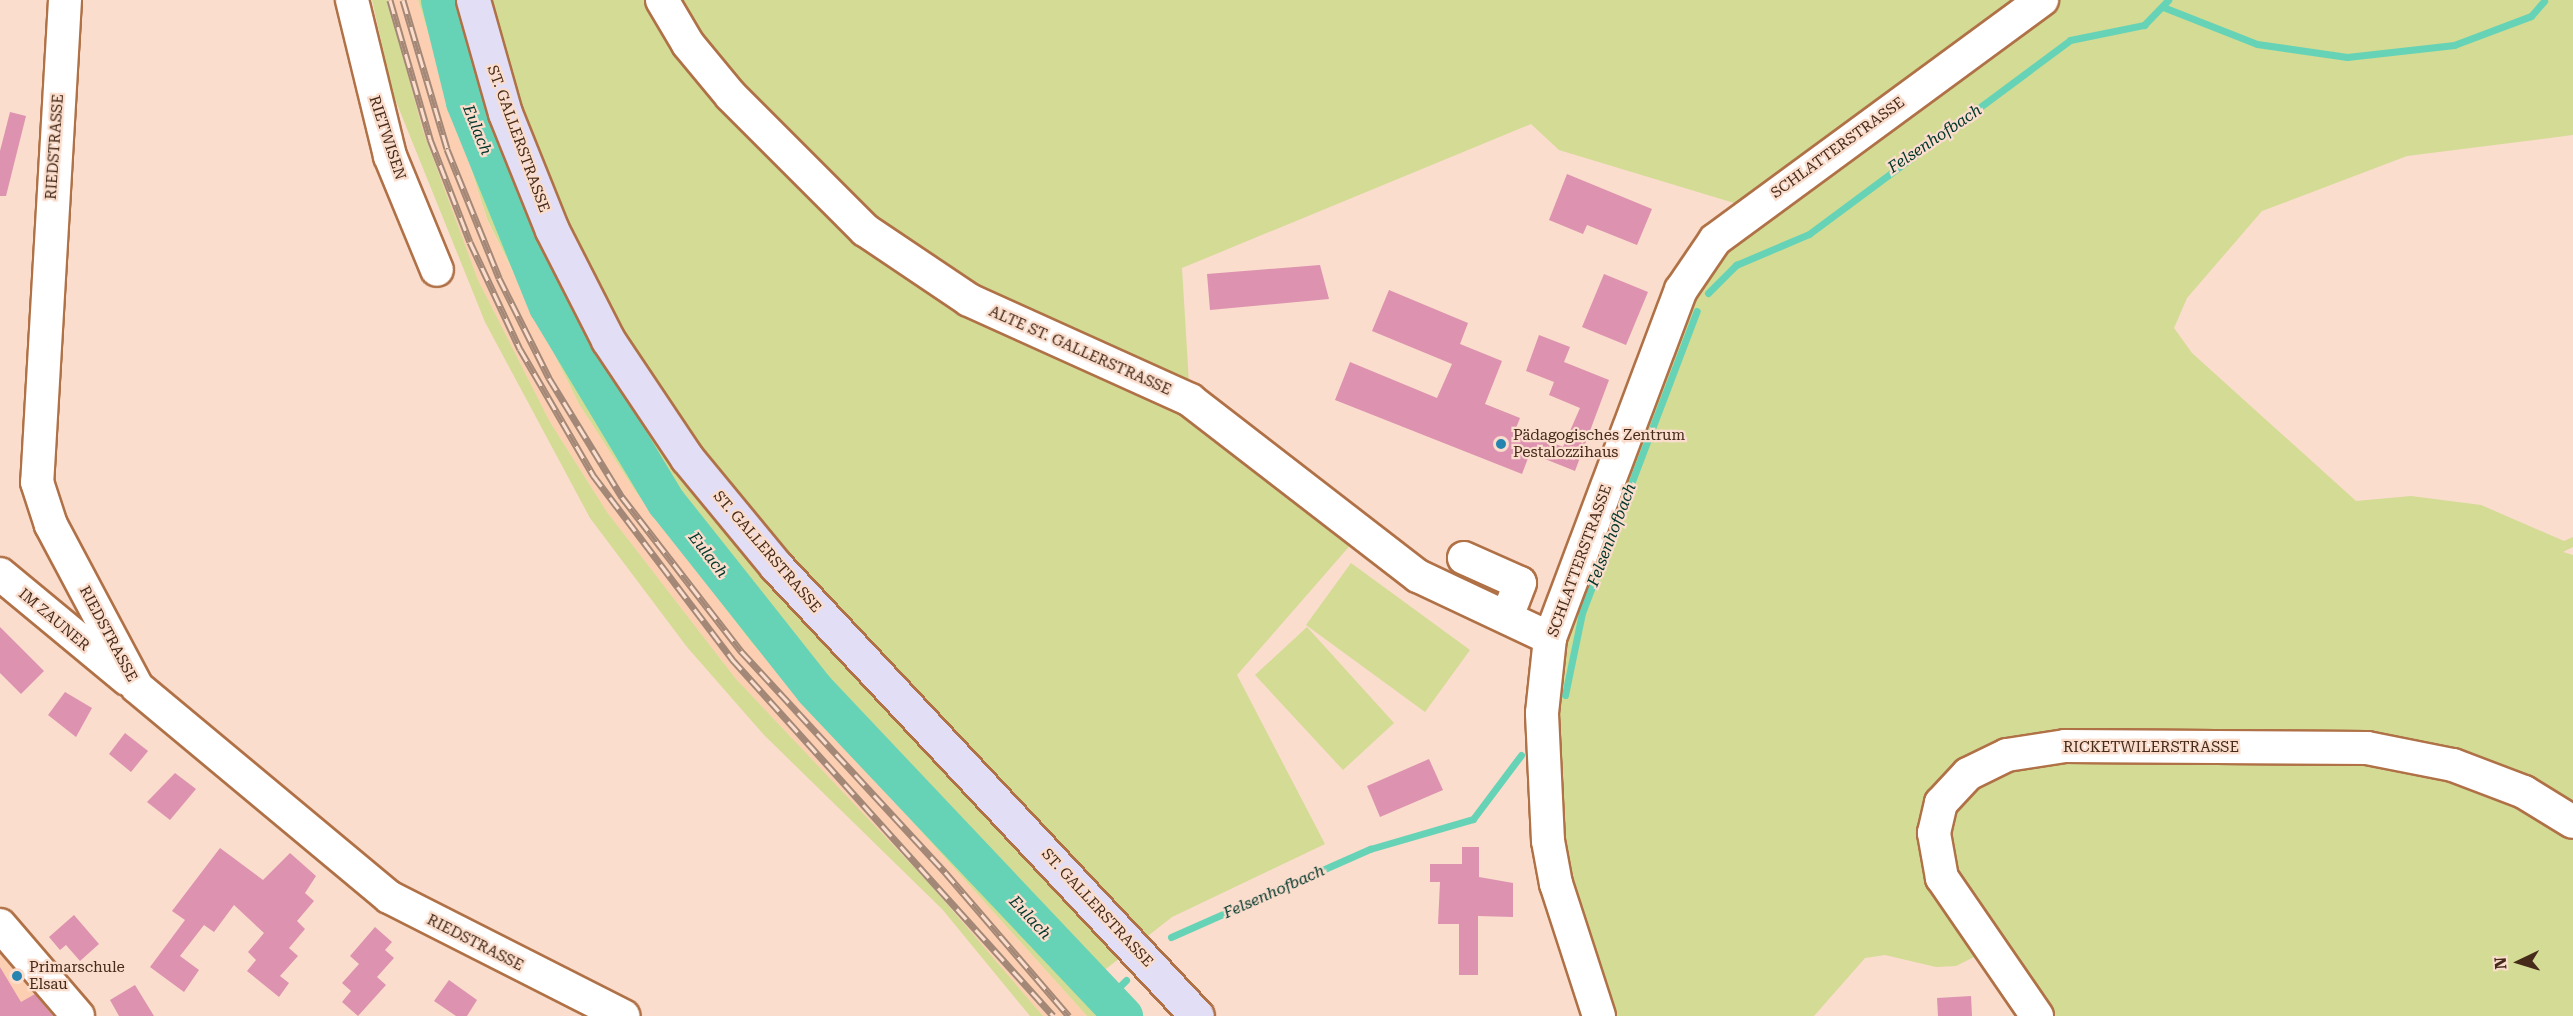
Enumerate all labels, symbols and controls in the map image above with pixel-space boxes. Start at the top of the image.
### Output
street label: ST. GALLERSTRASSE [483,63,553,215]
street label: RIEDSTRASSE [42,94,68,200]
street label: RIETWISEN [365,94,409,182]
street label: SCHLATTERSTRASSE [1768,94,1908,202]
water label: Felsenhofbach [1884,101,1986,177]
water label: Eulach [458,102,496,158]
street label: ALTE ST. GALLERSTRASSE [986,303,1174,399]
place label: Pädagogisches Zentrum Pestalozzihaus [1513,426,1685,461]
marker: Pädagogisches Zentrum Pestalozzihaus [1494,437,1508,451]
water label: Felsenhofbach [1584,481,1640,589]
street label: SCHLATTERSTRASSE [1544,482,1616,640]
street label: ST. GALLERSTRASSE [709,488,825,616]
water label: Eulach [684,528,732,582]
street label: RIEDSTRASSE [75,583,141,685]
street label: IM ZAUNER [15,585,93,655]
street label: RICKETWILERSTRASSE [2063,739,2239,757]
street label: ST. GALLERSTRASSE [1037,845,1157,971]
water label: Felsenhofbach [1220,861,1328,923]
water label: Eulach [1005,892,1055,944]
street label: RIEDSTRASSE [424,911,526,975]
north arrow [2489,932,2549,992]
text: N [2491,956,2510,970]
place label: Primarschule Elsau [29,958,125,993]
marker: Primarschule Elsau [10,969,24,983]

